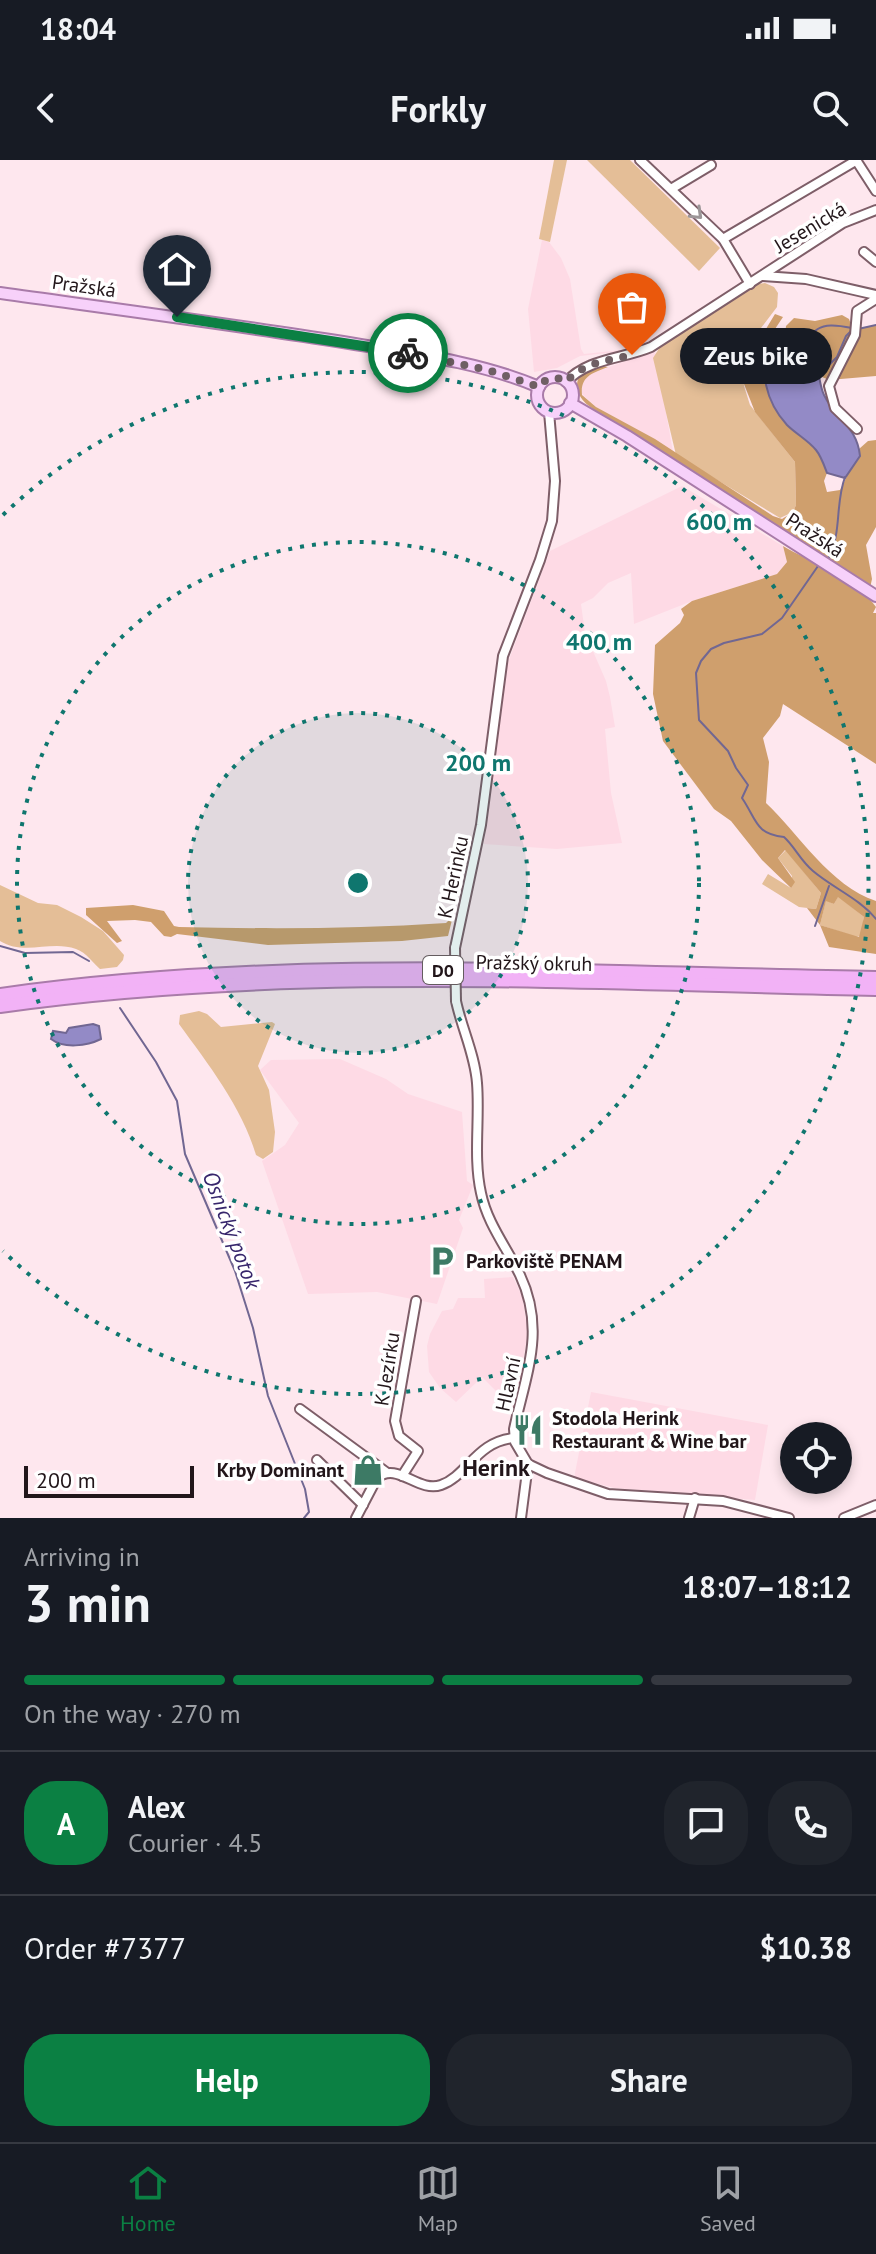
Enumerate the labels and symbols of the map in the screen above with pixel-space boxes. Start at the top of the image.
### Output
street label: Jesenická [768,195,851,259]
one-way arrow [688,205,702,219]
pin [143,235,211,317]
street label: Pražská [50,269,118,303]
pin [598,273,666,355]
courier [368,313,448,393]
callout: Zeus bike [680,327,832,383]
text: 600 m [686,506,752,537]
street label: Pražská [781,507,849,563]
text: 400 m [566,626,632,657]
text: 200 m [445,747,511,778]
street label: K Herinku [432,833,474,921]
centre of rings [344,869,372,897]
street label: Pražský okruh [475,949,593,977]
road number: D0 [423,956,463,984]
water label: Osnický potok [197,1167,268,1294]
parking icon: Parkoviště PENAM [425,1244,459,1278]
place label: Parkoviště PENAM [466,1248,622,1274]
street label: K Jezírku [368,1330,406,1408]
street label: Hlavní [490,1354,526,1414]
place label: Stodola Herink Restaurant & Wine bar [552,1405,746,1454]
restaurant icon: Stodola Herink Restaurant & Wine bar [511,1413,545,1447]
district label: Herink [462,1452,530,1483]
shop icon: Krby Dominant [351,1453,385,1487]
place label: Krby Dominant [217,1457,344,1483]
scale bar [24,1462,194,1498]

